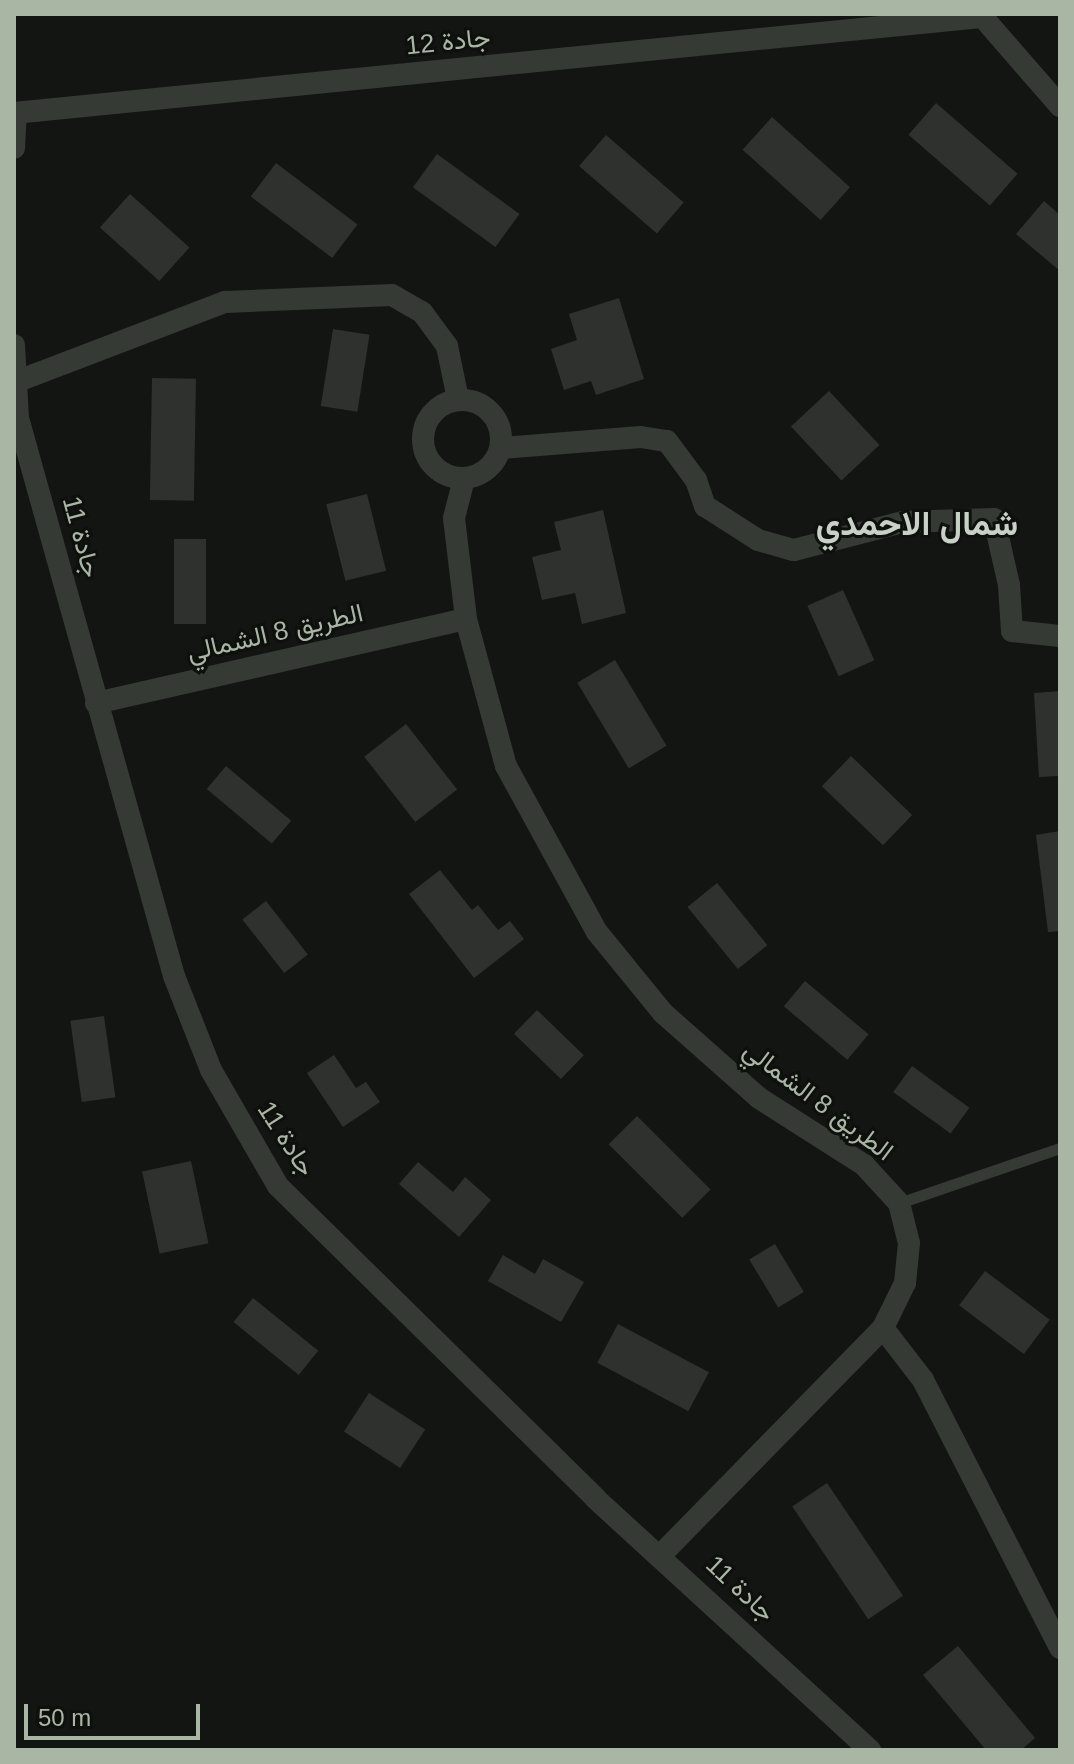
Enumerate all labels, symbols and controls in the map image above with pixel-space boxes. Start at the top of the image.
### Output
street label: جادة 12 [404,22,492,62]
street label: جادة 11 [55,493,107,581]
district label: شمال الاحمدي [816,504,1018,544]
street label: الطريق 8 الشمالي [184,598,366,668]
street label: الطريق 8 الشمالي [737,1034,899,1168]
street label: جادة 11 [250,1096,322,1182]
street label: جادة 11 [699,1549,781,1629]
scale bar [28,1688,204,1738]
text: 50 m [38,1704,91,1731]

